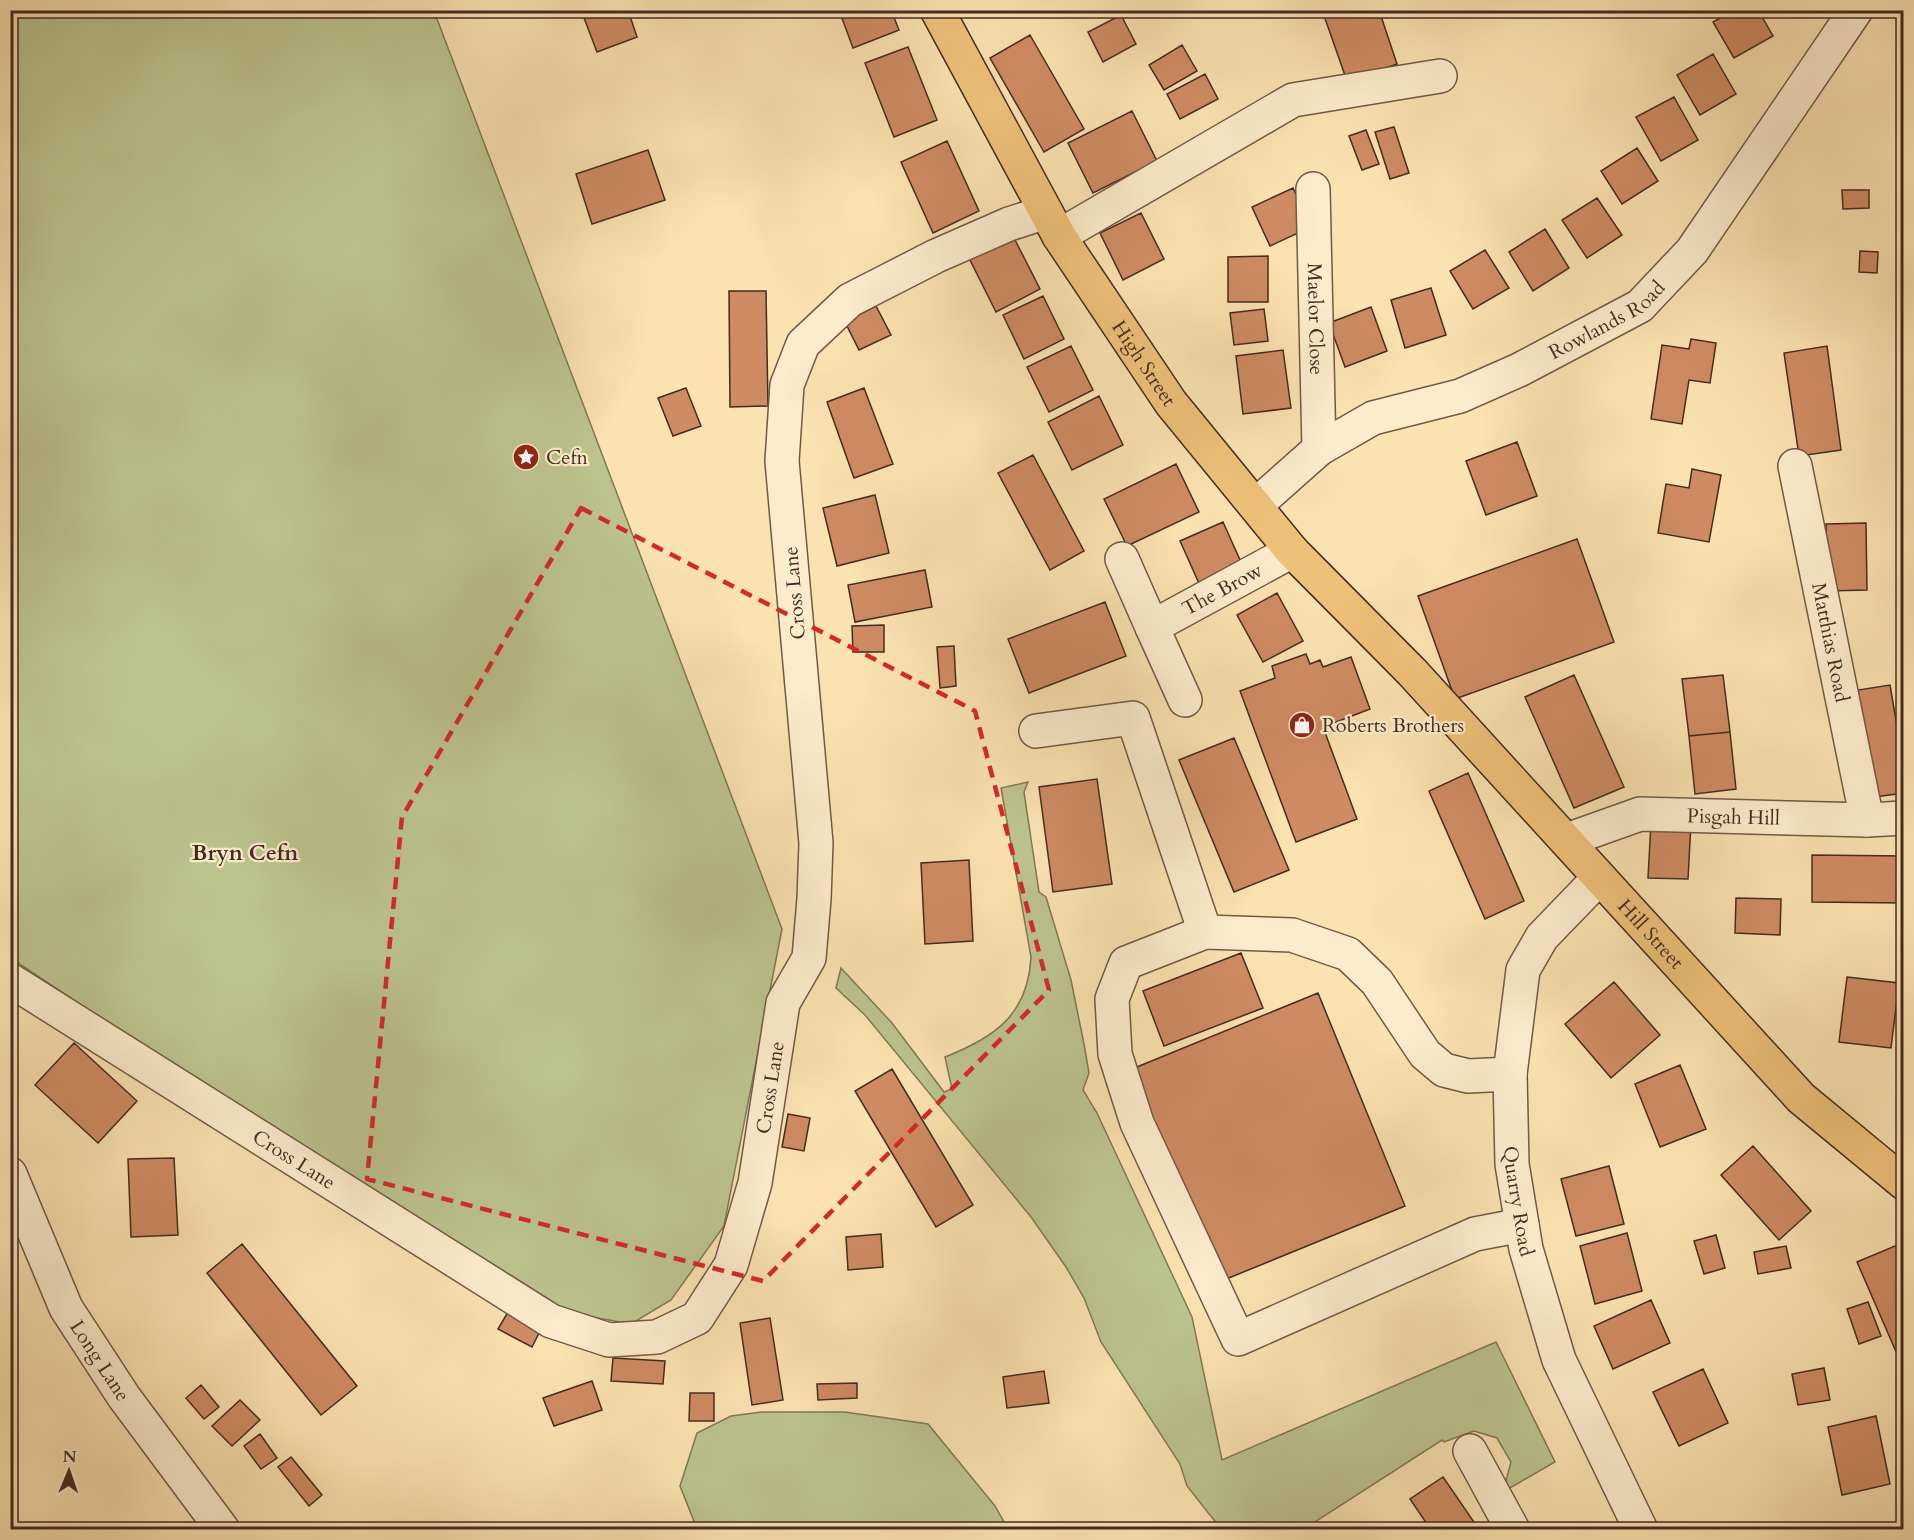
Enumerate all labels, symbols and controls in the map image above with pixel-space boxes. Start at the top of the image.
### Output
street label: Maelor Close [1301,263,1330,375]
street label: Rowlands Road [1544,275,1671,366]
street label: High Street [1105,315,1183,412]
place icon: Cefn [511,442,541,472]
place label: Cefn [546,444,588,471]
street label: Cross Lane [777,545,812,641]
street label: The Brow [1177,557,1267,622]
street label: Matthias Road [1805,580,1856,705]
shop icon: Roberts Brothers [1287,710,1317,740]
place label: Roberts Brothers [1322,712,1464,739]
street label: Pisgah Hill [1687,802,1780,832]
district label: Bryn Cefn [192,838,298,868]
street label: Hill Street [1612,893,1690,976]
street label: Cross Lane [750,1039,791,1136]
street label: Cross Lane [247,1123,341,1196]
street label: Quarry Road [1498,1145,1541,1260]
street label: Long Lane [63,1315,136,1407]
north arrow [39,1441,99,1501]
text: N [62,1446,77,1468]

